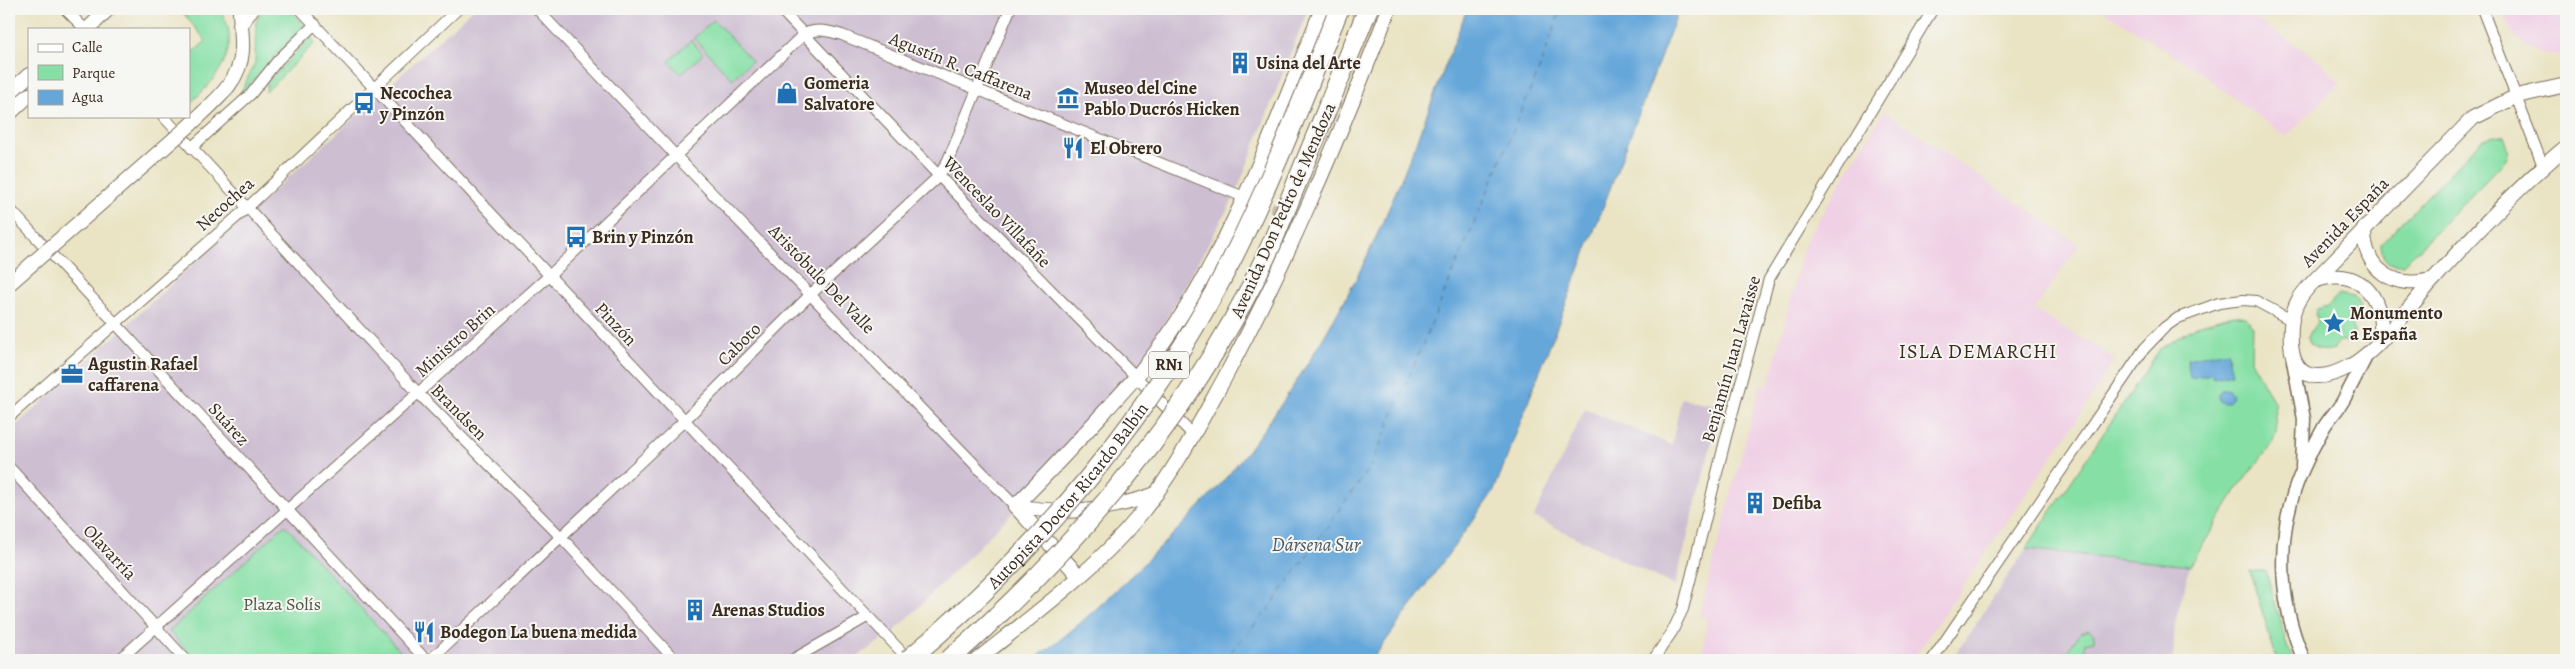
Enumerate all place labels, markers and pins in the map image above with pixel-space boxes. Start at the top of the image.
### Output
building icon: Usina del Arte [1227,50,1253,76]
place label: Usina del Arte [1256,51,1361,75]
place label: Gomeria Salvatore [804,71,875,116]
place label: Museo del Cine Pablo Ducrós Hicken [1084,76,1240,121]
shop icon: Gomeria Salvatore [774,80,800,106]
place label: Necochea y Pinzón [379,81,453,126]
museum icon: Museo del Cine Pablo Ducrós Hicken [1055,85,1081,111]
bus stop icon: Necochea y Pinzón [351,90,377,116]
restaurant icon: El Obrero [1060,135,1086,161]
place label: El Obrero [1090,136,1162,160]
bus stop icon: Brin y Pinzón [563,224,589,250]
place label: Brin y Pinzón [592,225,694,249]
place label: Monumento a España [2350,301,2443,346]
place icon: Monumento a España [2321,310,2347,336]
place label: Agustin Rafael caffarena [87,352,198,397]
office icon: Agustin Rafael caffarena [59,361,85,387]
building icon: Defiba [1742,490,1768,516]
place label: Defiba [1772,491,1822,515]
building icon: Arenas Studios [682,597,708,623]
place label: Arenas Studios [711,598,825,622]
restaurant icon: Bodegon La buena medida [411,619,437,645]
place label: Bodegon La buena medida [440,620,638,644]

